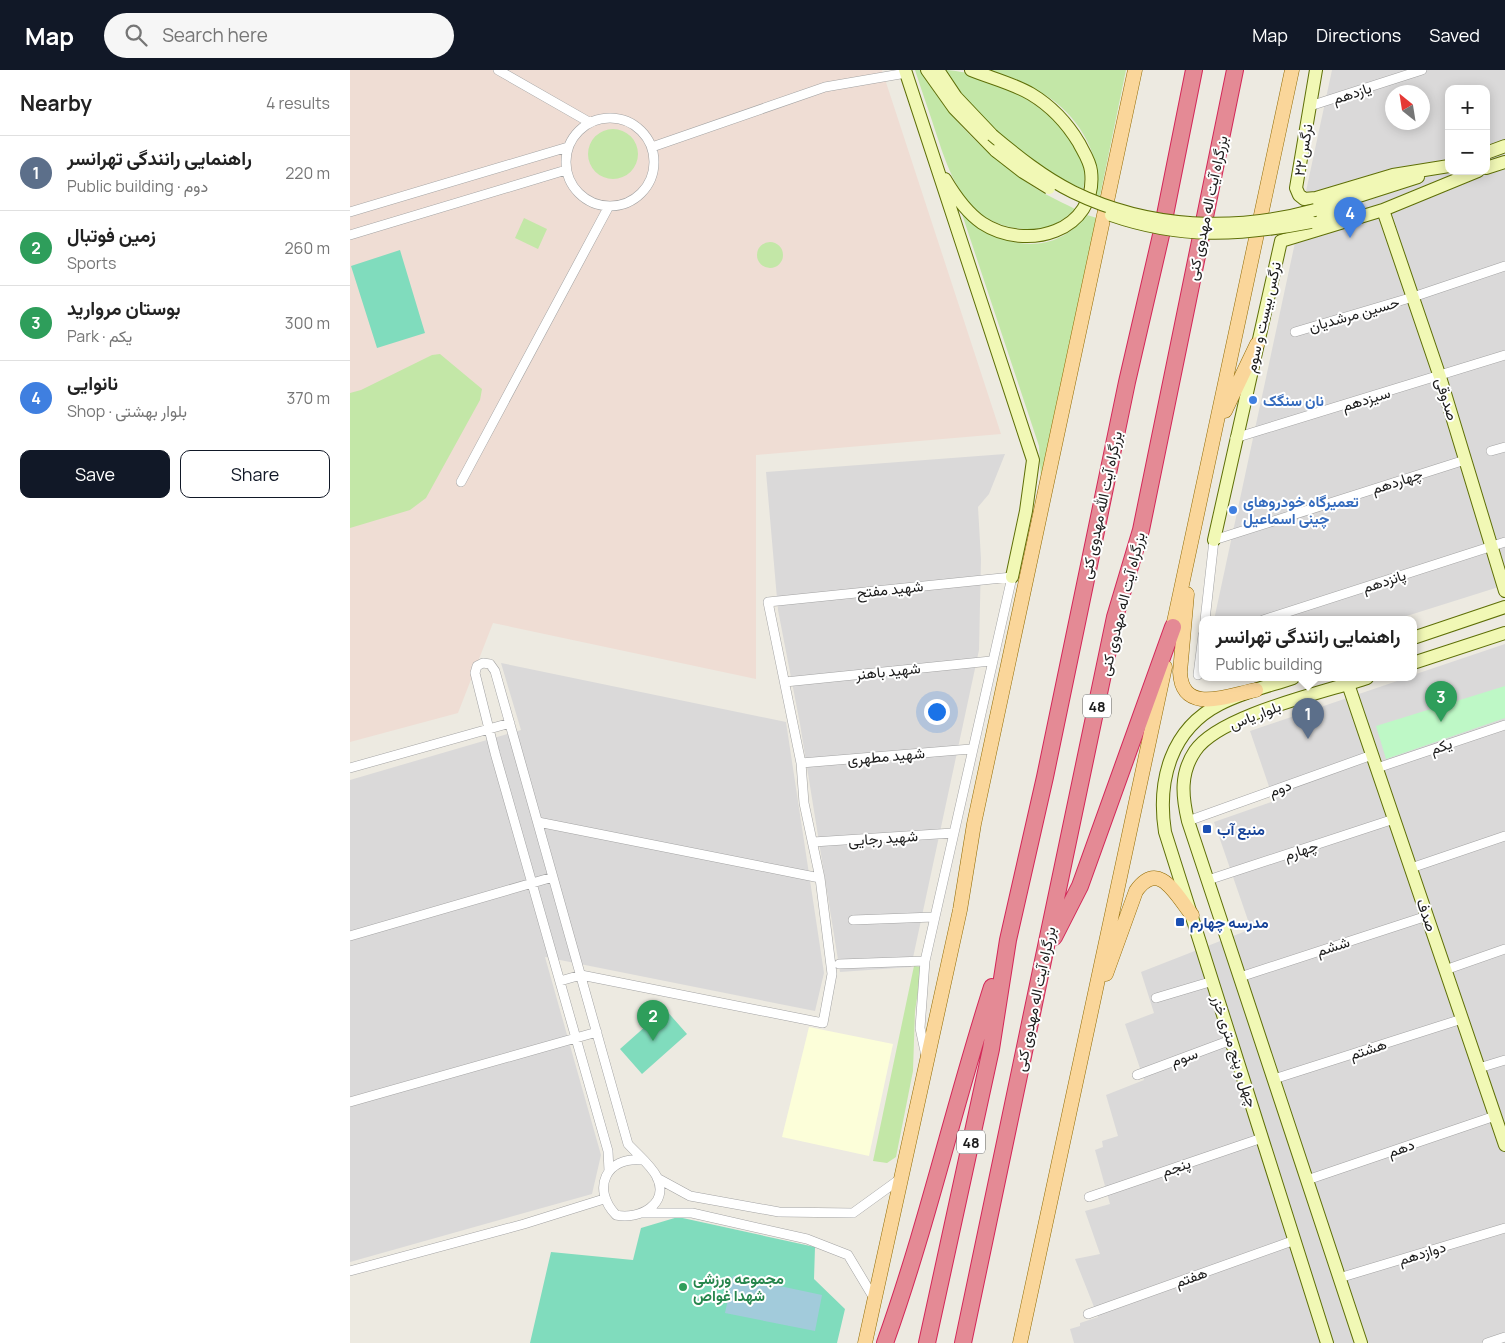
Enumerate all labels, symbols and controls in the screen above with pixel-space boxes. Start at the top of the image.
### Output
search box [104,13,454,58]
text: Map [25,19,74,52]
icon: search [122,21,150,49]
text: Search here [162,22,268,48]
text: Map [1252,23,1288,47]
text: Directions [1316,23,1401,47]
text: Saved [1429,23,1480,47]
street label: یازدهم [1330,77,1374,109]
north arrow [1385,85,1430,130]
map controls [1445,85,1490,175]
button: + [1445,85,1490,130]
text: Nearby [20,89,92,117]
text: 4 results [266,92,330,114]
street label: نرگس ۲۲ [1289,122,1317,178]
button: − [1445,130,1490,175]
street label: بزرگراه آیت اله مهدوی کنی [1181,134,1233,282]
text: راهنمایی رانندگی تهرانسر [67,145,252,171]
text: 1 [32,162,40,184]
text: 220 m [285,162,330,184]
text: Public building · دوم [67,175,208,197]
pin: 4 [1334,197,1366,238]
text: زمین فوتبال [67,222,156,248]
text: 2 [31,237,41,259]
text: 260 m [284,237,330,259]
text: Sports [67,252,116,274]
street label: نرگس بیست و سوم [1240,259,1286,375]
street label: حسین مرشدیان [1306,291,1402,337]
text: بوستان مروارید [67,295,181,321]
text: 3 [31,312,41,334]
text: 300 m [285,312,330,334]
text: Park · یکم [67,325,132,347]
text: نانوایی [67,370,118,396]
street label: صدوقی [1431,375,1463,423]
street label: سیزدهم [1339,382,1393,416]
text: 4 [31,387,41,409]
text: 370 m [287,387,330,409]
place label: نان سنگک [1263,390,1324,411]
marker: نان سنگک [1247,394,1259,406]
text: Shop · بلوار بهشتی [67,400,187,422]
street label: بزرگراه آیت الله مهدوی کنی [1075,429,1127,581]
button: Save [20,450,170,498]
button: Share [180,450,330,498]
street label: چهاردهم [1369,463,1425,499]
place label: تعمیرگاه خودروهای چینی اسماعیل [1243,491,1359,529]
marker: تعمیرگاه خودروهای چینی اسماعیل [1227,504,1239,516]
street label: بزرگراه آیت اله مهدوی کنی [1094,530,1150,678]
street label: پانزدهم [1360,564,1408,598]
street label: شهید مفتح [856,575,925,604]
popup [1199,616,1417,681]
text: راهنمایی رانندگی تهرانسر [1216,623,1400,649]
text: Public building [1216,653,1322,675]
street label: شهید باهنر [853,657,922,685]
pin: 3 [1425,681,1457,722]
road number: 48 [1083,694,1111,718]
street label: بلوار یاس [1226,696,1284,734]
pin: 1 [1292,698,1324,739]
your location [924,699,950,725]
street label: یکم [1427,733,1455,759]
street label: شهید مطهری [846,742,926,770]
street label: دوم [1266,774,1294,802]
place label: منبع آب [1217,819,1265,840]
marker: منبع آب [1201,823,1213,835]
street label: شهید رجایی [847,825,919,851]
street label: چهارم [1281,835,1321,865]
street label: صدف [1412,896,1442,934]
place label: مدرسه چهارم [1190,912,1269,933]
marker: مدرسه چهارم [1174,916,1186,928]
street label: بزرگراه آیت اله مهدوی کنی [1009,925,1061,1073]
street label: ششم [1314,931,1353,961]
street label: چهل و پنج متری خزر [1206,991,1263,1110]
pin: 2 [637,1000,669,1041]
street label: هشتم [1347,1033,1389,1065]
street label: سوم [1168,1042,1201,1072]
road number: 48 [957,1130,985,1154]
street label: دهم [1385,1134,1417,1162]
street label: پنجم [1159,1152,1193,1182]
street label: دوازدهم [1396,1236,1448,1270]
street label: هفتم [1172,1262,1210,1292]
place label: مجموعه ورزشی شهدا غواص [693,1268,784,1306]
marker: مجموعه ورزشی شهدا غواص [677,1281,689,1293]

